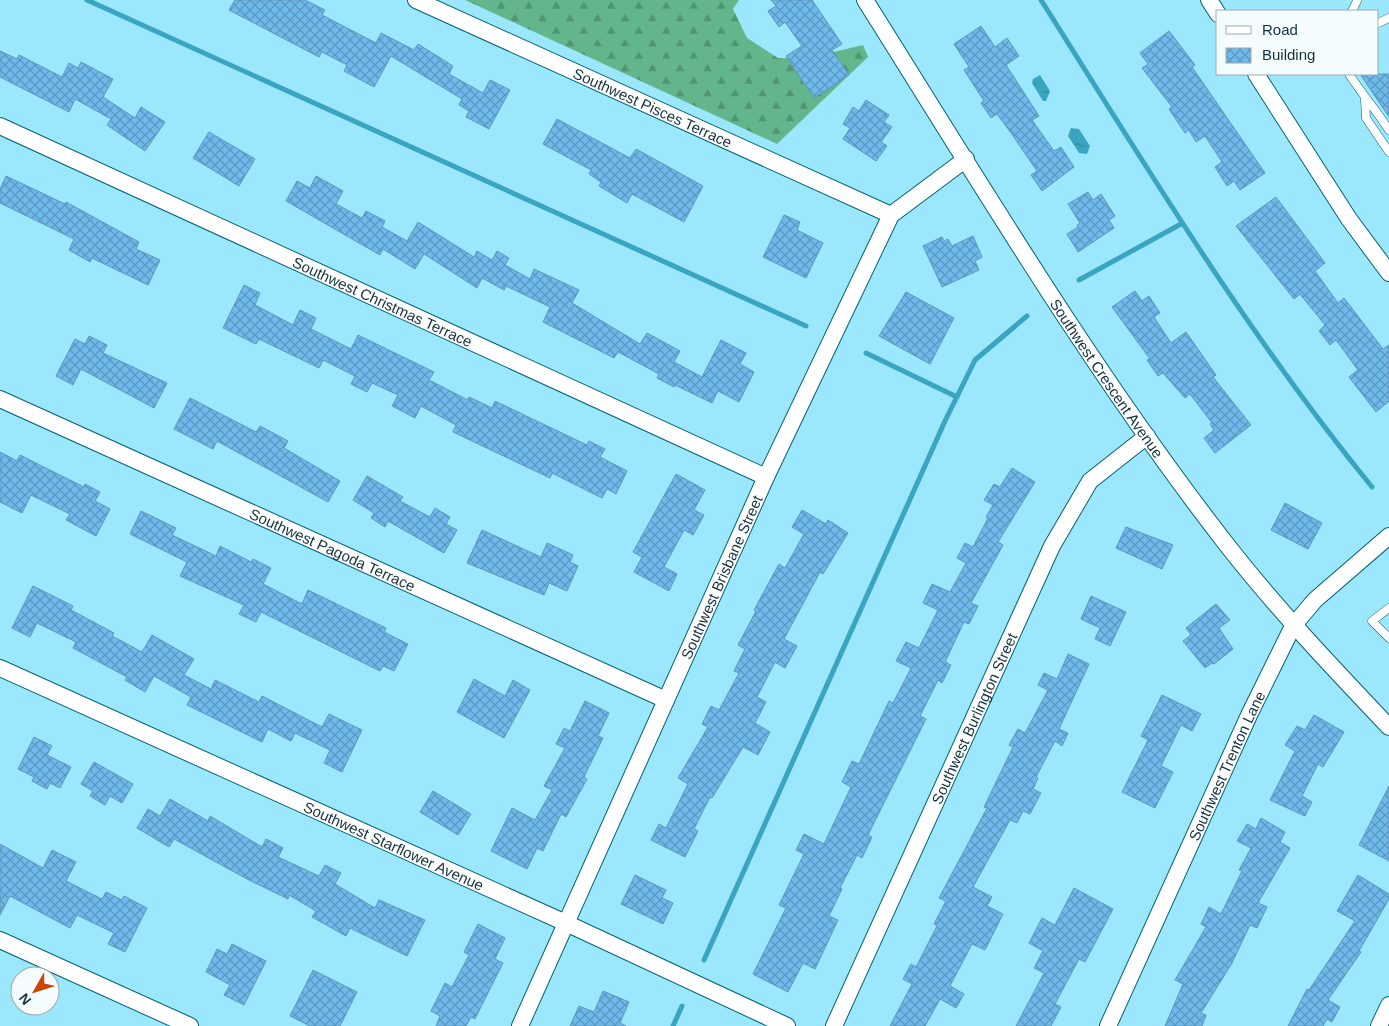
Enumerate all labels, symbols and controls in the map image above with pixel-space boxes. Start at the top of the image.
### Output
legend [1216,10,1379,75]
text: Road [1262,21,1298,38]
text: Building [1262,46,1315,63]
street label: Southwest Pisces Terrace [571,64,735,150]
street label: Southwest Christmas Terrace [290,253,475,350]
street label: Southwest Crescent Avenue [1047,296,1167,461]
street label: Southwest Brisbane Street [677,492,766,662]
street label: Southwest Pagoda Terrace [247,505,418,594]
street label: Southwest Burlington Street [928,629,1020,806]
street label: Southwest Trenton Lane [1185,688,1268,843]
street label: Southwest Starflower Avenue [301,798,487,893]
north arrow [10,966,60,1016]
text: N [15,990,34,1008]

